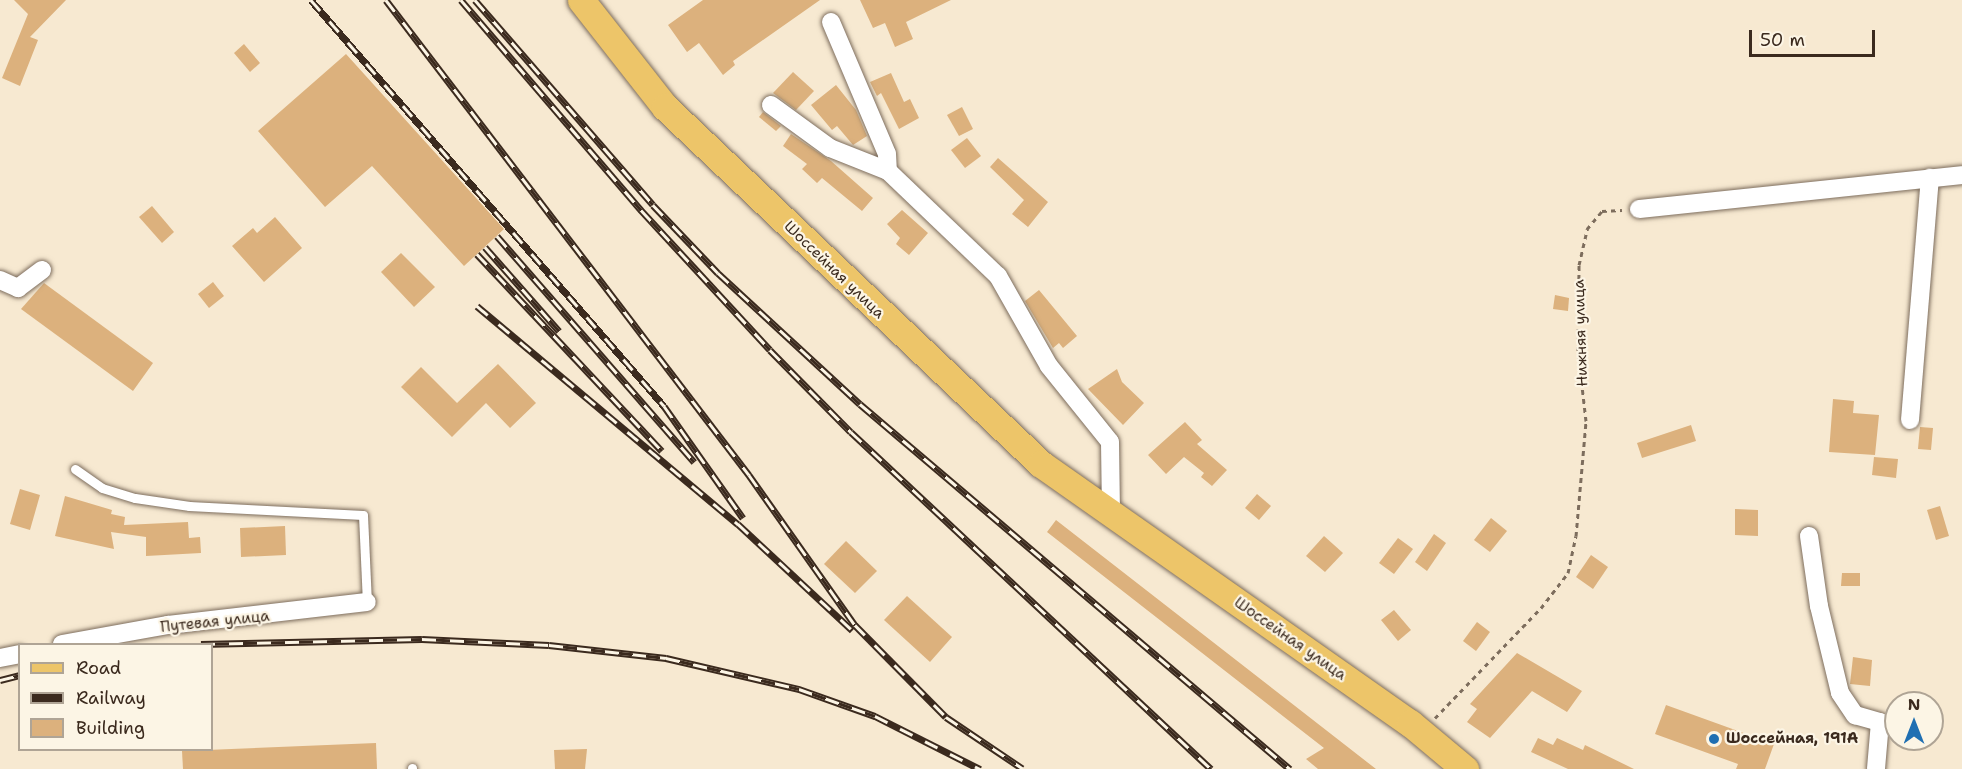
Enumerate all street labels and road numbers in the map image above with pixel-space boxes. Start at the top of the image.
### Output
street label: Шоссейная улица [780,217,888,323]
street label: Нижняя улица [1570,279,1592,387]
street label: Шоссейная улица [1231,594,1349,684]
street label: Путевая улица [160,607,270,637]

